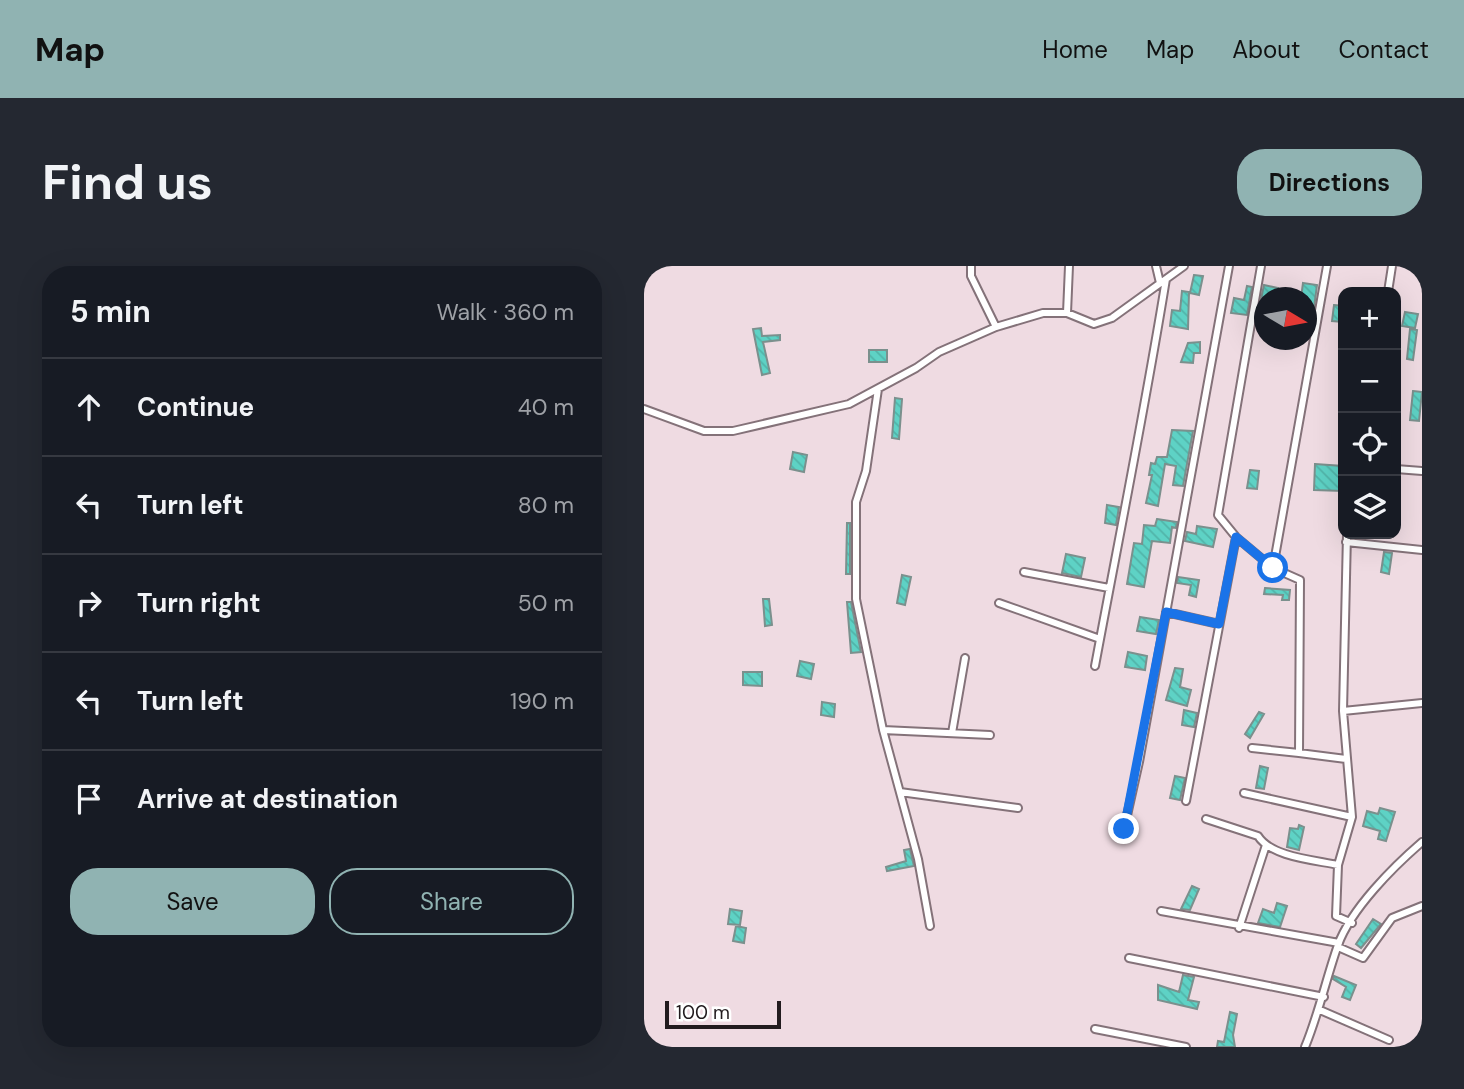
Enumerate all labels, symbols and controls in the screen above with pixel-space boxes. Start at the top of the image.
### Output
text: Map [35,28,105,71]
text: Home [1042,34,1108,65]
text: Map [1146,34,1194,65]
text: About [1232,34,1301,65]
text: Contact [1339,34,1429,65]
button: Directions [1237,149,1422,216]
text: Find us [42,150,213,214]
north arrow [1254,287,1317,350]
map controls [1338,287,1401,539]
button: + [1338,287,1401,350]
text: 5 min [70,292,151,331]
text: Walk · 360 m [436,297,574,327]
button: − [1338,350,1401,413]
icon: ahead [70,388,108,426]
text: Continue [137,390,254,424]
text: 40 m [518,392,574,422]
button: locate [1338,413,1401,476]
button: layers [1338,476,1401,539]
icon: left [70,486,108,524]
text: Turn left [137,488,244,522]
text: 80 m [518,490,574,520]
route start [1257,552,1288,583]
icon: right [70,584,108,622]
text: Turn right [137,586,261,620]
text: 50 m [518,588,574,618]
icon: left [70,682,108,720]
text: Turn left [137,684,244,718]
text: 190 m [510,686,574,716]
icon: arrive [70,780,108,818]
text: Arrive at destination [137,782,398,816]
route end [1108,813,1139,844]
button: Save [70,868,315,935]
button: Share [329,868,574,935]
scale bar [665,998,780,1030]
text: 100 m [676,1000,730,1025]

